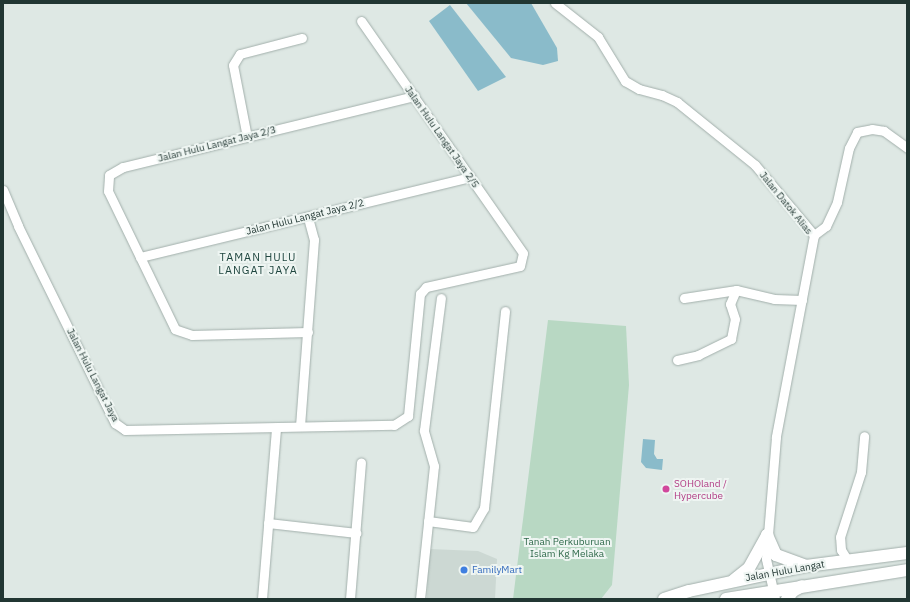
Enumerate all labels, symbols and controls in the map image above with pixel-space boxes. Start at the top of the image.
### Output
street label: Jalan Hulu Langat Jaya 2/5 [402,84,482,190]
street label: Jalan Hulu Langat Jaya 2/3 [157,124,277,164]
street label: Jalan Datok Alias [757,169,815,237]
street label: Jalan Hulu Langat Jaya 2/2 [245,197,365,237]
district label: TAMAN HULU LANGAT JAYA [218,251,298,277]
street label: Jalan Hulu Langat Jaya [64,326,122,424]
place label: SOHOland / Hypercube [674,477,727,500]
marker: SOHOland / Hypercube [661,484,671,494]
park label: Tanah Perkuburuan Islam Kg Melaka [523,535,611,558]
street label: Jalan Hulu Langat [744,558,826,584]
place label: FamilyMart [472,564,522,576]
marker: FamilyMart [459,565,469,575]

